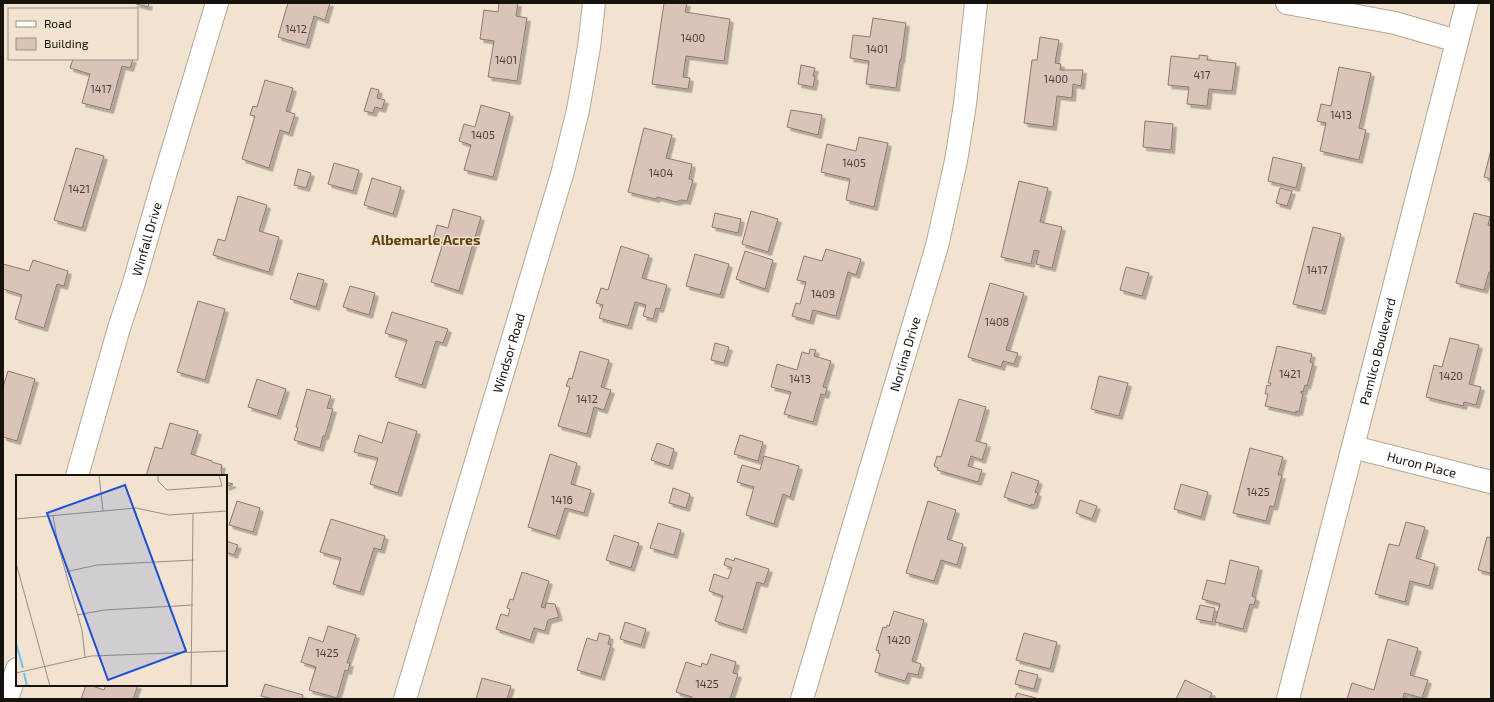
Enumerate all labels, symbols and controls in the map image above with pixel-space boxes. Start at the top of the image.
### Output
legend [8,8,138,60]
text: Road [44,16,72,30]
house number: 1412 [285,22,307,35]
house number: 1400 [681,31,705,44]
text: Building [44,36,89,50]
house number: 1401 [866,42,888,55]
house number: 1401 [495,53,517,66]
house number: 417 [1194,68,1211,81]
house number: 1400 [1044,72,1068,85]
house number: 1417 [90,82,112,95]
house number: 1413 [1330,108,1352,121]
house number: 1405 [471,128,495,141]
house number: 1405 [842,156,866,169]
house number: 1404 [649,166,674,179]
house number: 1421 [68,182,90,195]
street label: Winfall Drive [128,200,165,278]
district label: Albemarle Acres [372,231,480,248]
house number: 1417 [1306,263,1328,276]
house number: 1409 [811,287,835,300]
street label: Pamlico Boulevard [1356,296,1399,407]
street label: Windsor Road [489,311,528,395]
street label: Norlina Drive [886,315,924,393]
house number: 1408 [985,315,1009,328]
house number: 1421 [1279,367,1301,380]
house number: 1420 [1439,369,1463,382]
house number: 1413 [789,372,811,385]
house number: 1412 [576,392,598,405]
street label: Huron Place [1385,448,1458,481]
inset map [16,475,227,686]
house number: 1425 [1246,485,1270,498]
house number: 1416 [551,493,573,506]
house number: 1420 [887,633,911,646]
house number: 1425 [315,646,339,659]
house number: 1425 [695,677,719,690]

